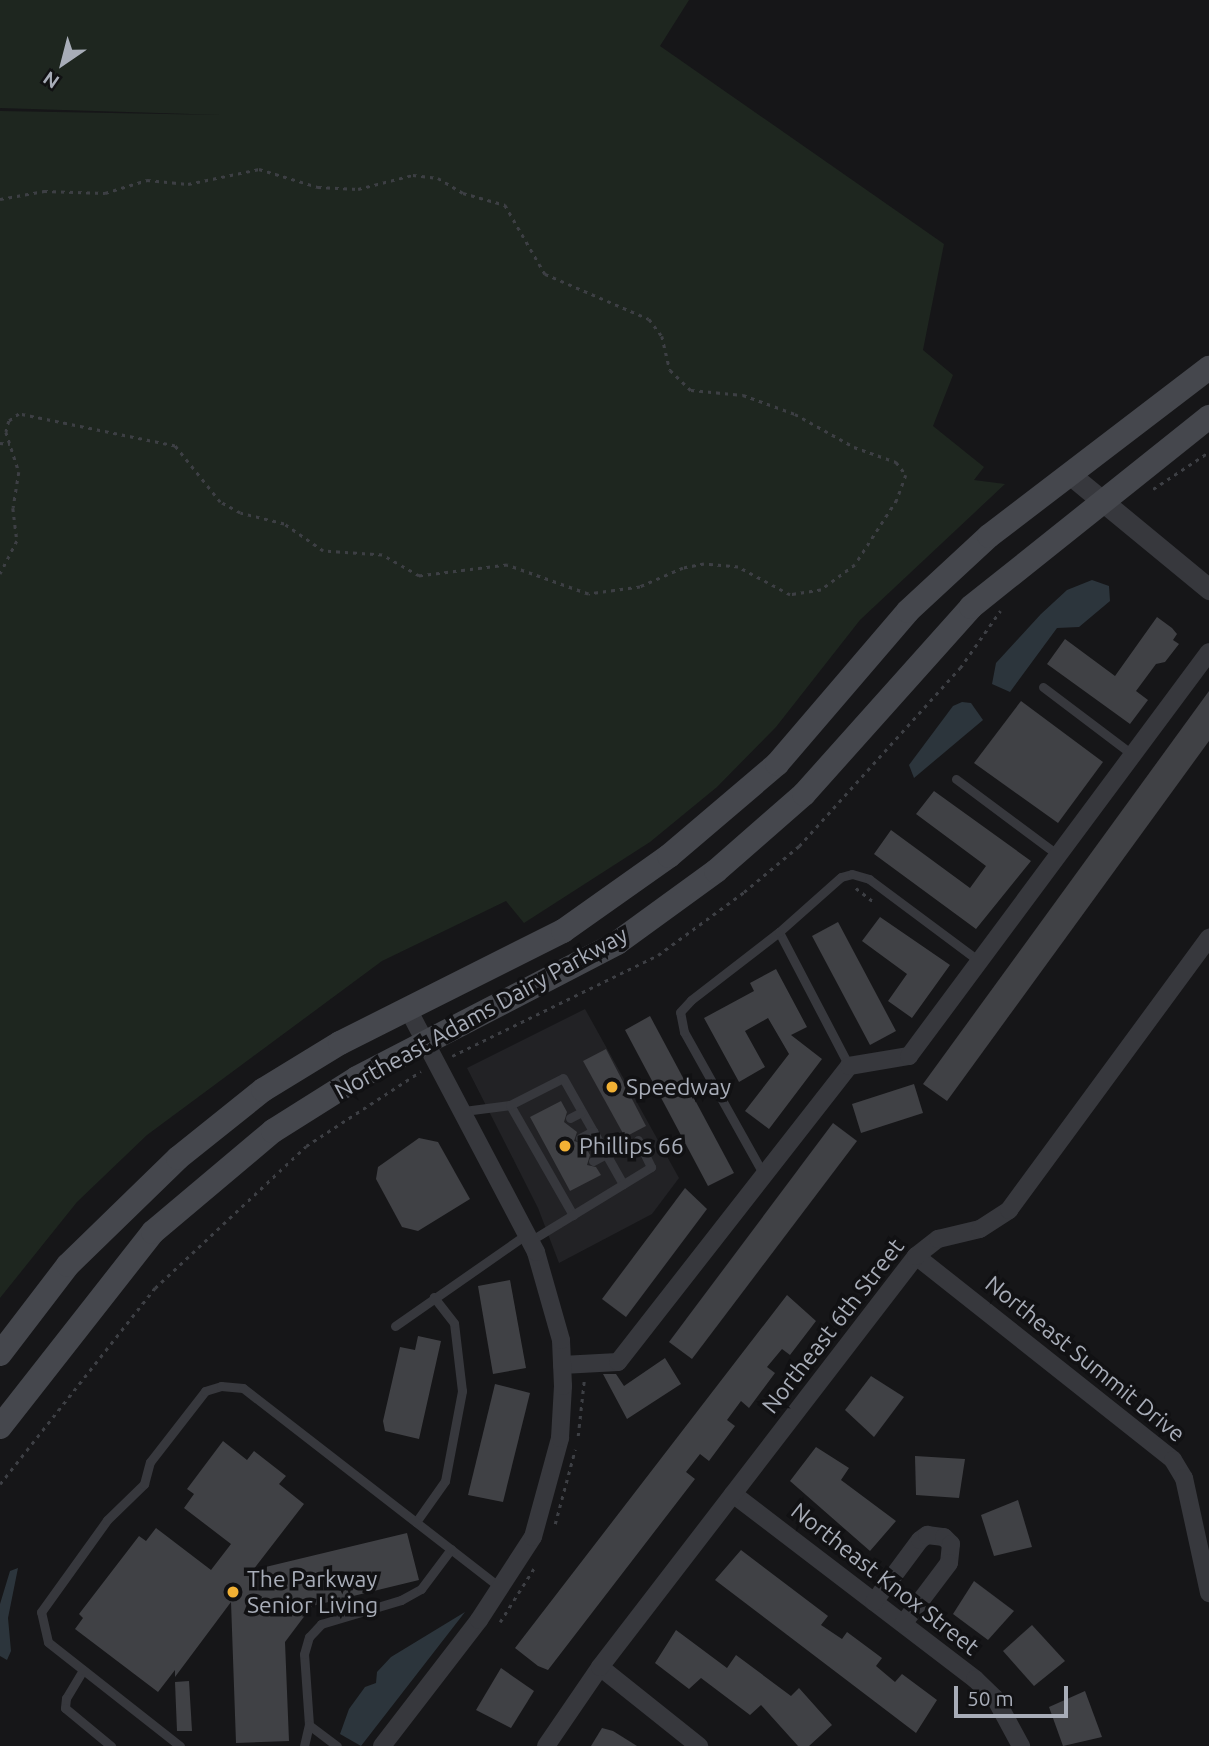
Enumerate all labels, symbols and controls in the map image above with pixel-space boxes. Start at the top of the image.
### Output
north arrow [28,28,98,98]
text: N [39,67,63,93]
street label: Northeast Adams Dairy Parkway [330,921,632,1105]
place label: Speedway [626,1073,731,1101]
marker: Speedway [604,1079,620,1095]
place label: Phillips 66 [579,1132,684,1160]
marker: Phillips 66 [557,1138,573,1154]
street label: Northeast 6th Street [756,1233,910,1419]
street label: Northeast Summit Drive [980,1270,1190,1448]
street label: Northeast Knox Street [785,1497,985,1661]
place label: The Parkway Senior Living [247,1565,378,1619]
marker: The Parkway Senior Living [225,1584,241,1600]
scale bar [957,1672,1071,1716]
text: 50 m [967,1686,1014,1710]

